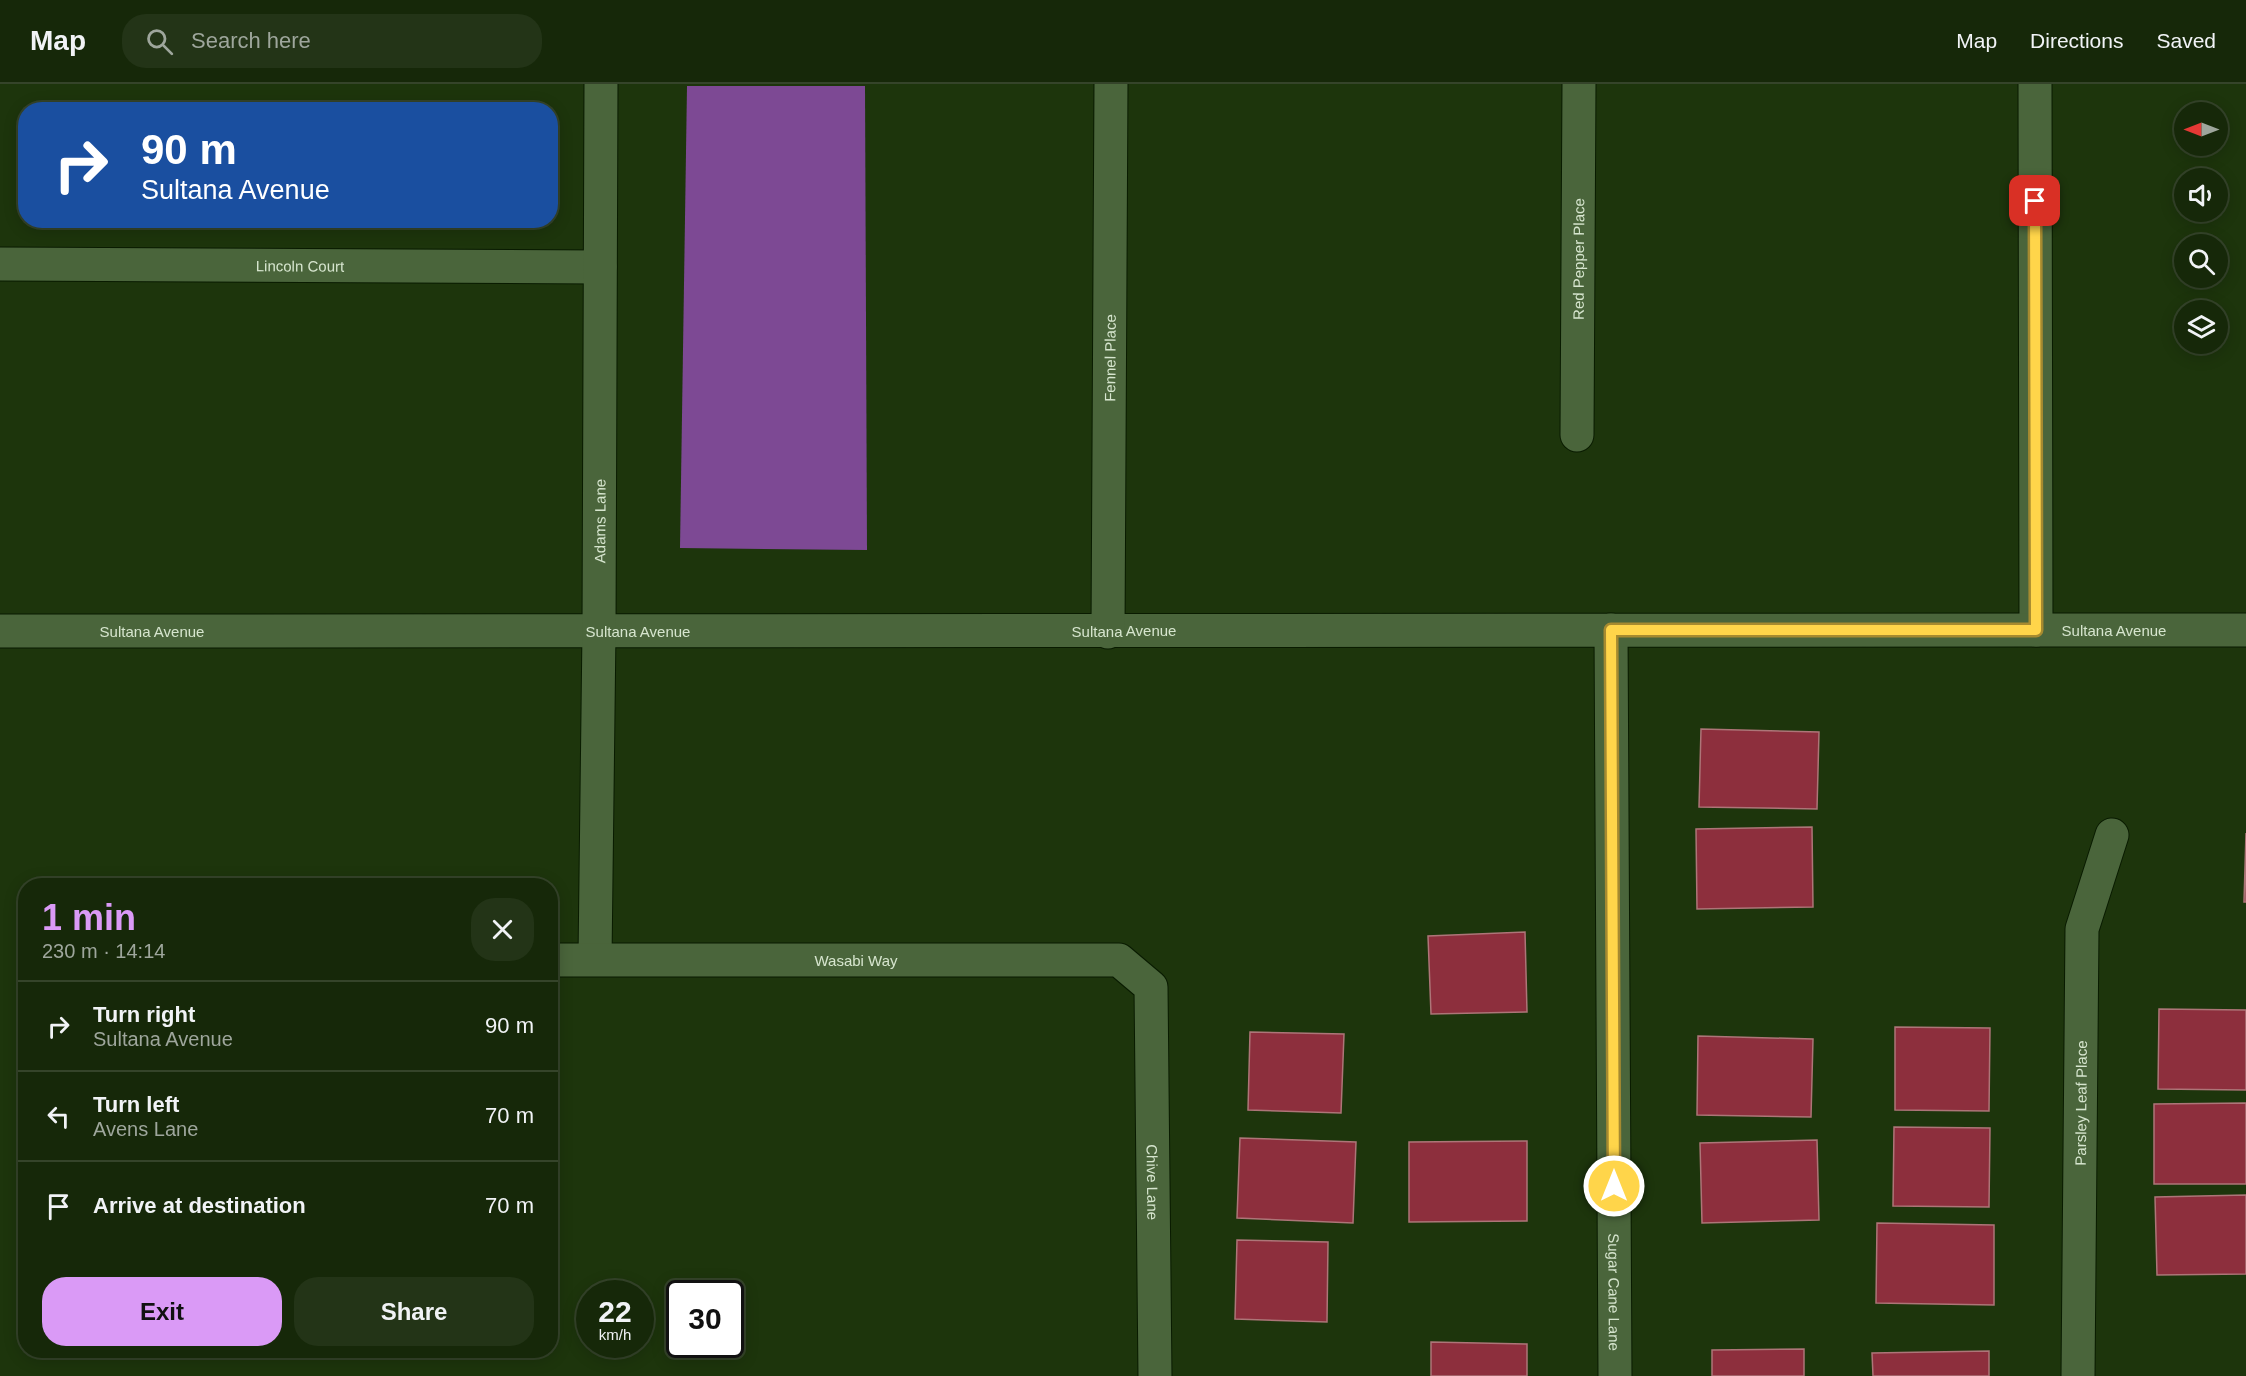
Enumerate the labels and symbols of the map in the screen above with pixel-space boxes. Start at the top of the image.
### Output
north arrow [2174,102,2228,156]
pin [2009,175,2060,226]
street label: Red Pepper Place [1569,198,1587,320]
street label: Lincoln Court [256,257,345,274]
street label: Fennel Place [1101,314,1118,402]
street label: Adams Lane [591,479,608,563]
street label: Sultana Avenue [100,622,204,639]
street label: Sultana Avenue [586,622,690,639]
street label: Sultana Avenue [1072,622,1176,639]
street label: Sultana Avenue [2062,622,2166,639]
street label: Wasabi Way [814,952,898,969]
street label: Parsley Leaf Place [2071,1040,2090,1166]
street label: Chive Lane [1144,1144,1162,1220]
position arrow [1582,1154,1646,1218]
street label: Sugar Cane Lane [1606,1233,1623,1351]
speed limit sign: 30 [666,1280,744,1358]

